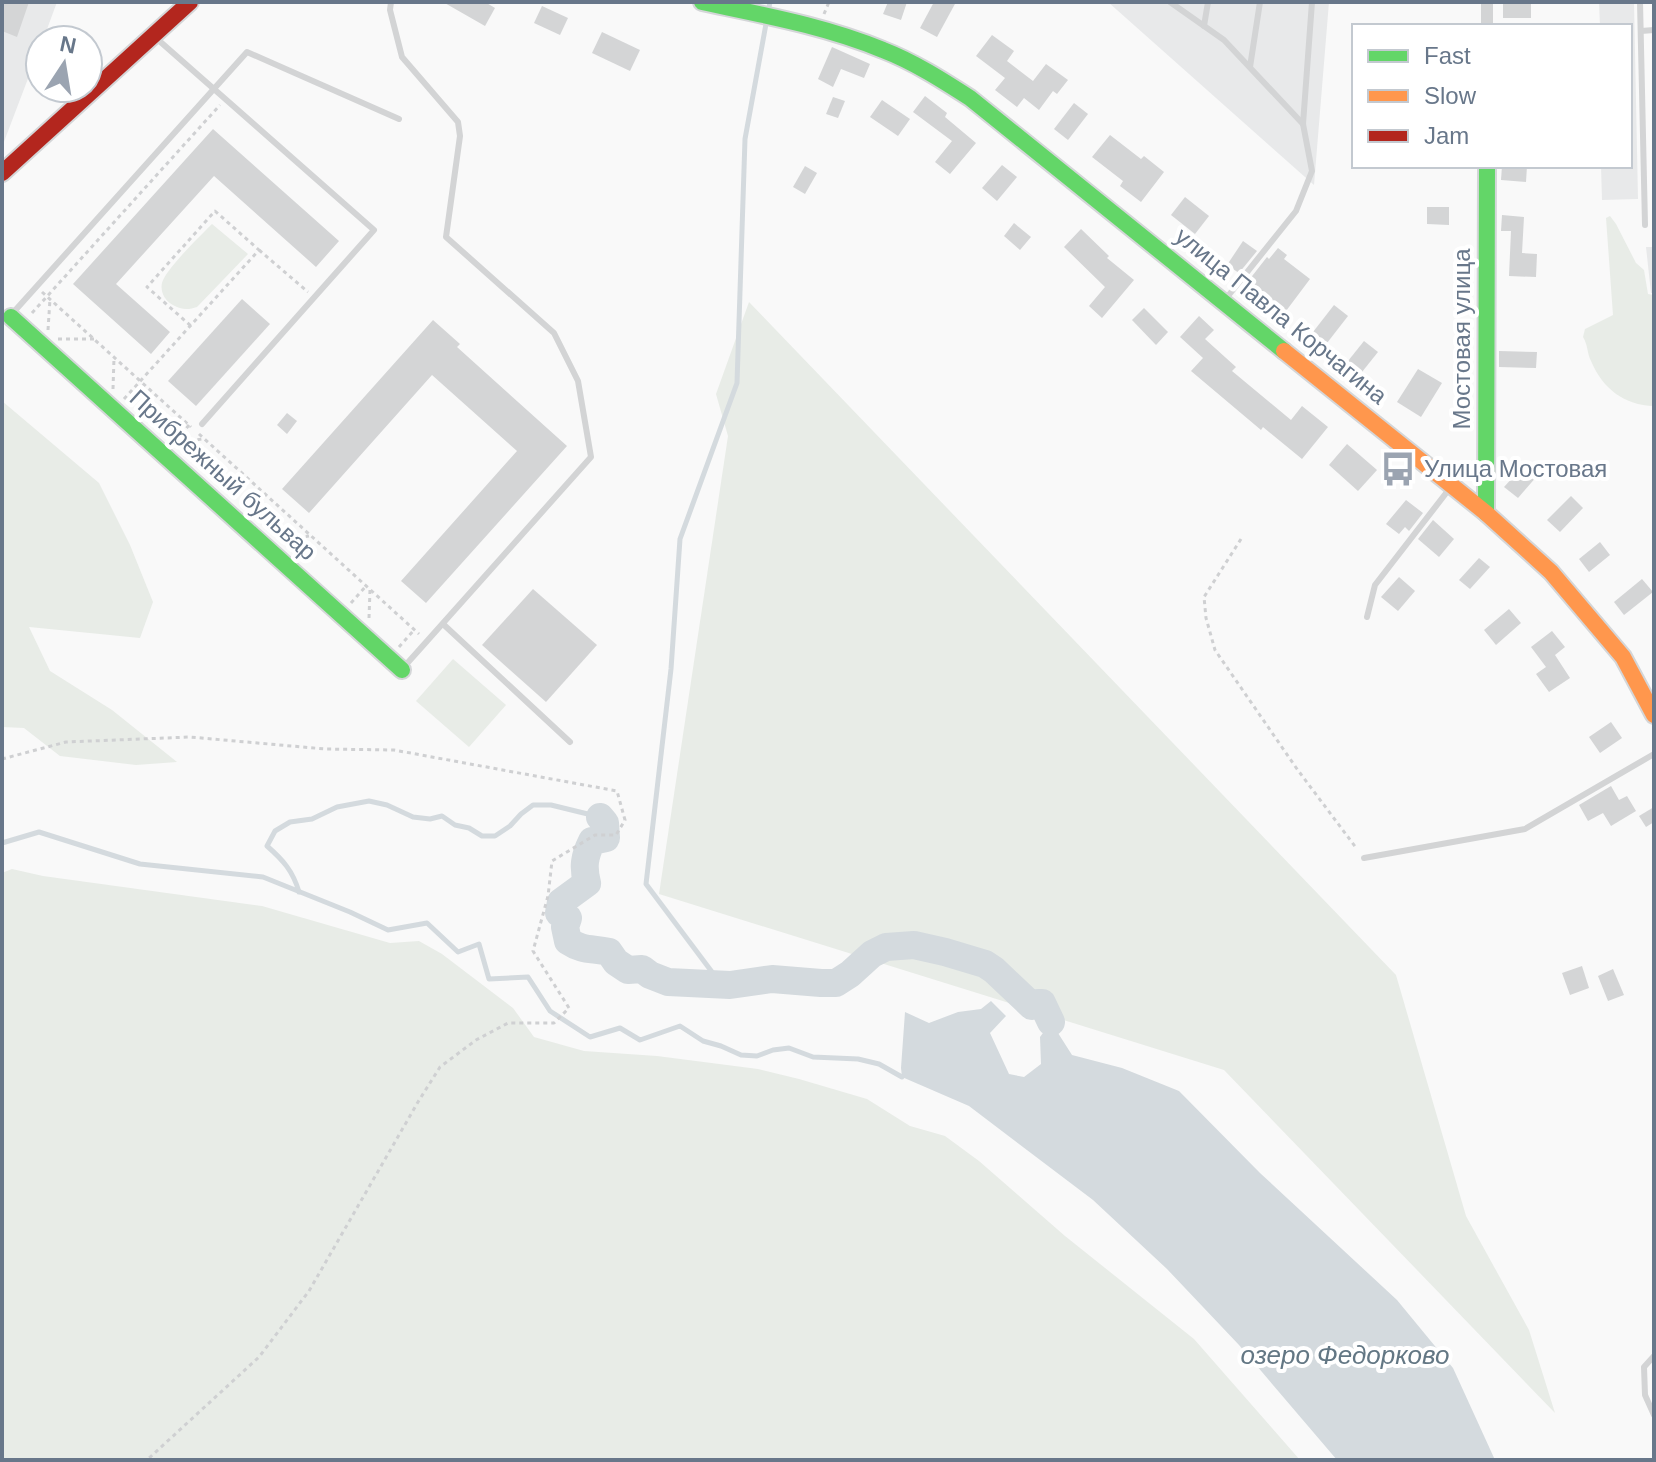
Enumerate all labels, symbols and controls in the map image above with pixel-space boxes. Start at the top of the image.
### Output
north arrow [24,24,104,104]
legend [1352,24,1632,168]
text: N [58,31,78,59]
text: Fast [1424,42,1471,69]
text: Slow [1424,82,1477,109]
text: Jam [1424,122,1469,149]
street label: улица Павла Корчагина [1170,222,1393,410]
street label: Мостовая улица [1448,248,1475,430]
street label: Прибрежный бульвар [125,384,322,565]
bus stop icon: Улица Мостовая [1379,450,1417,488]
place label: Улица Мостовая [1424,455,1607,482]
water label: озеро Федорково [1241,1340,1449,1370]

